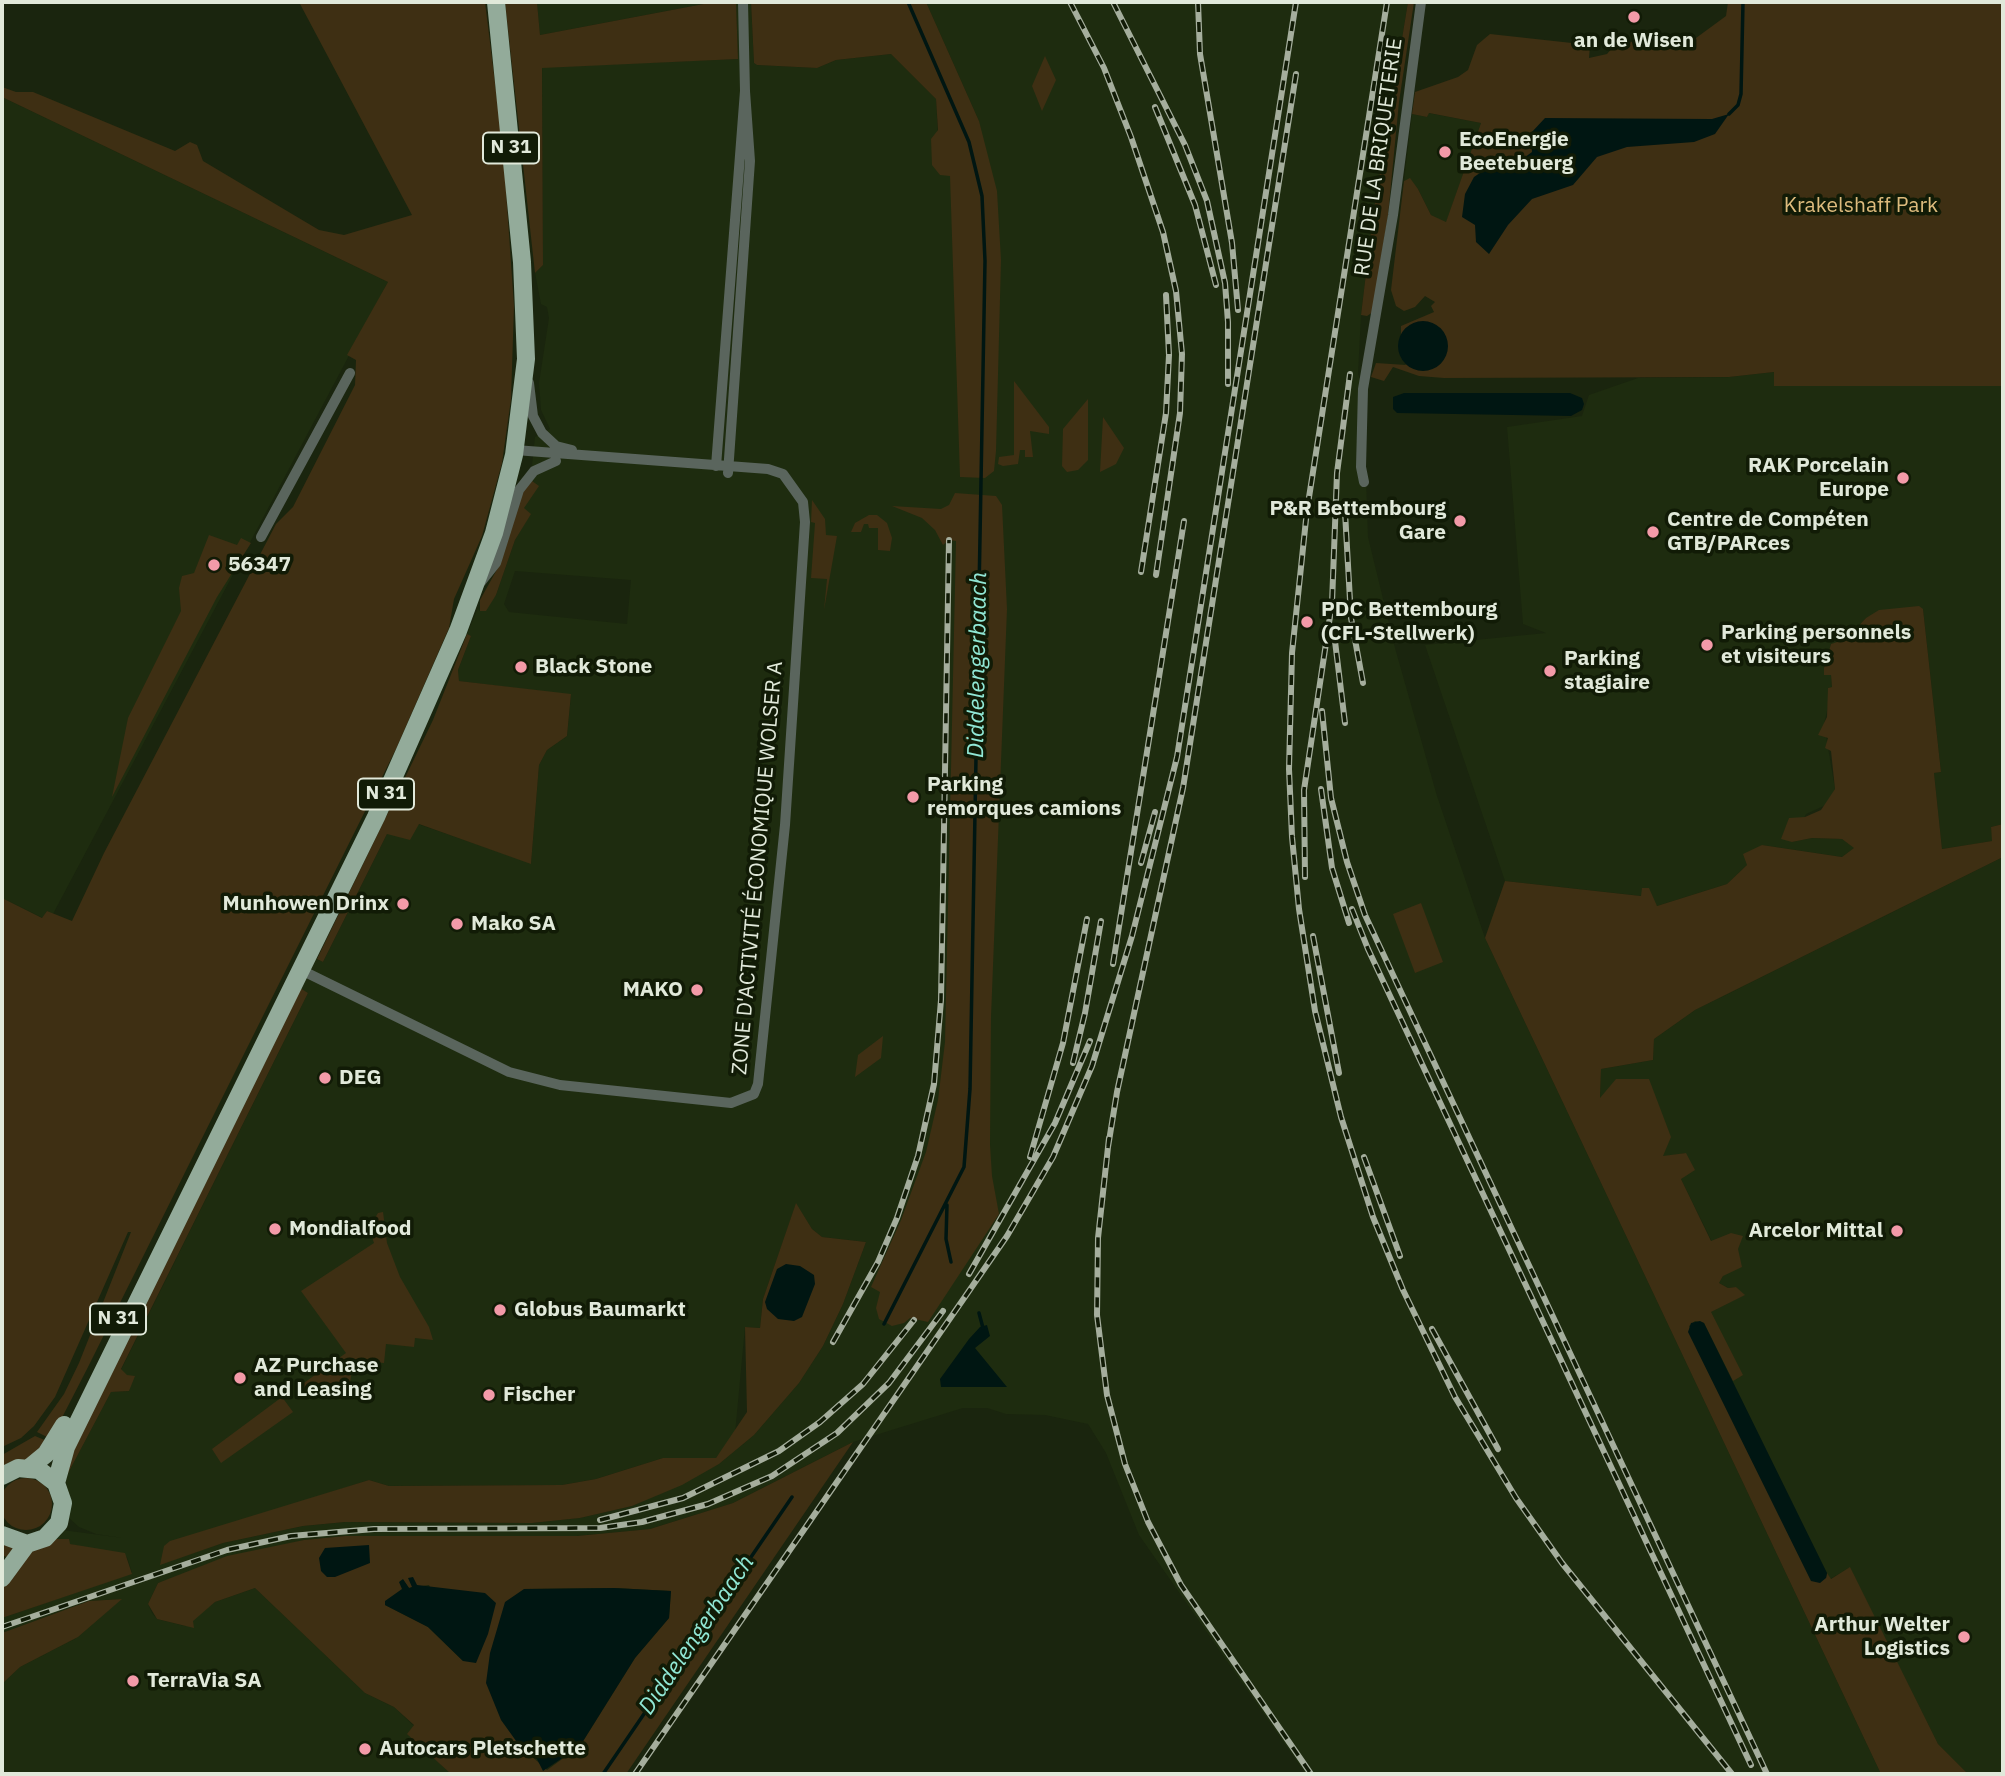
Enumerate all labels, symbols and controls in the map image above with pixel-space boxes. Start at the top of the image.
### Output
marker: an de Wisen [1626,9,1642,25]
place label: an de Wisen [1574,28,1694,54]
street label: RUE DE LA BRIQUETERIE [1350,36,1408,278]
place label: EcoEnergie Beetebuerg [1459,127,1573,177]
road number: N 31 [483,132,539,164]
marker: EcoEnergie Beetebuerg [1437,144,1453,160]
park label: Krakelshaff Park [1784,193,1938,219]
place label: RAK Porcelain Europe [1748,453,1889,503]
marker: RAK Porcelain Europe [1895,470,1911,486]
place label: P&R Bettembourg Gare [1269,496,1446,546]
place label: Centre de Compéten GTB/PARces [1667,507,1869,557]
marker: P&R Bettembourg Gare [1452,513,1468,529]
marker: Centre de Compéten GTB/PARces [1645,524,1661,540]
place label: 56347 [228,552,291,578]
marker: 56347 [206,557,222,573]
water label: Diddelengerbaach [963,572,993,758]
place label: PDC Bettembourg (CFL-Stellwerk) [1321,597,1497,647]
marker: PDC Bettembourg (CFL-Stellwerk) [1299,614,1315,630]
place label: Parking personnels et visiteurs [1721,620,1911,670]
marker: Parking personnels et visiteurs [1699,637,1715,653]
place label: Parking stagiaire [1564,646,1650,696]
place label: Black Stone [535,654,652,680]
marker: Black Stone [513,659,529,675]
street label: ZONE D'ACTIVITÉ ÉCONOMIQUE WOLSER A [727,660,789,1076]
marker: Parking stagiaire [1542,663,1558,679]
place label: Parking remorques camions [927,772,1121,822]
road number: N 31 [358,778,414,810]
marker: Parking remorques camions [905,789,921,805]
place label: Munhowen Drinx [222,891,389,917]
marker: Munhowen Drinx [395,896,411,912]
place label: Mako SA [471,911,556,937]
marker: Mako SA [449,916,465,932]
place label: MAKO [623,977,683,1003]
marker: MAKO [689,982,705,998]
place label: DEG [339,1065,381,1091]
marker: DEG [317,1070,333,1086]
place label: Mondialfood [289,1216,412,1242]
place label: Arcelor Mittal [1749,1218,1883,1244]
marker: Mondialfood [267,1221,283,1237]
marker: Arcelor Mittal [1889,1223,1905,1239]
place label: Globus Baumarkt [514,1297,686,1323]
marker: Globus Baumarkt [492,1302,508,1318]
road number: N 31 [90,1303,146,1334]
place label: AZ Purchase and Leasing [254,1353,378,1403]
marker: AZ Purchase and Leasing [232,1370,248,1386]
place label: Fischer [503,1382,576,1408]
marker: Fischer [481,1387,497,1403]
water label: Diddelengerbaach [633,1550,761,1720]
place label: Arthur Welter Logistics [1814,1612,1950,1662]
marker: Arthur Welter Logistics [1956,1629,1972,1645]
place label: TerraVia SA [147,1668,262,1694]
marker: TerraVia SA [125,1673,141,1689]
place label: Autocars Pletschette [379,1736,586,1762]
marker: Autocars Pletschette [357,1741,373,1757]

